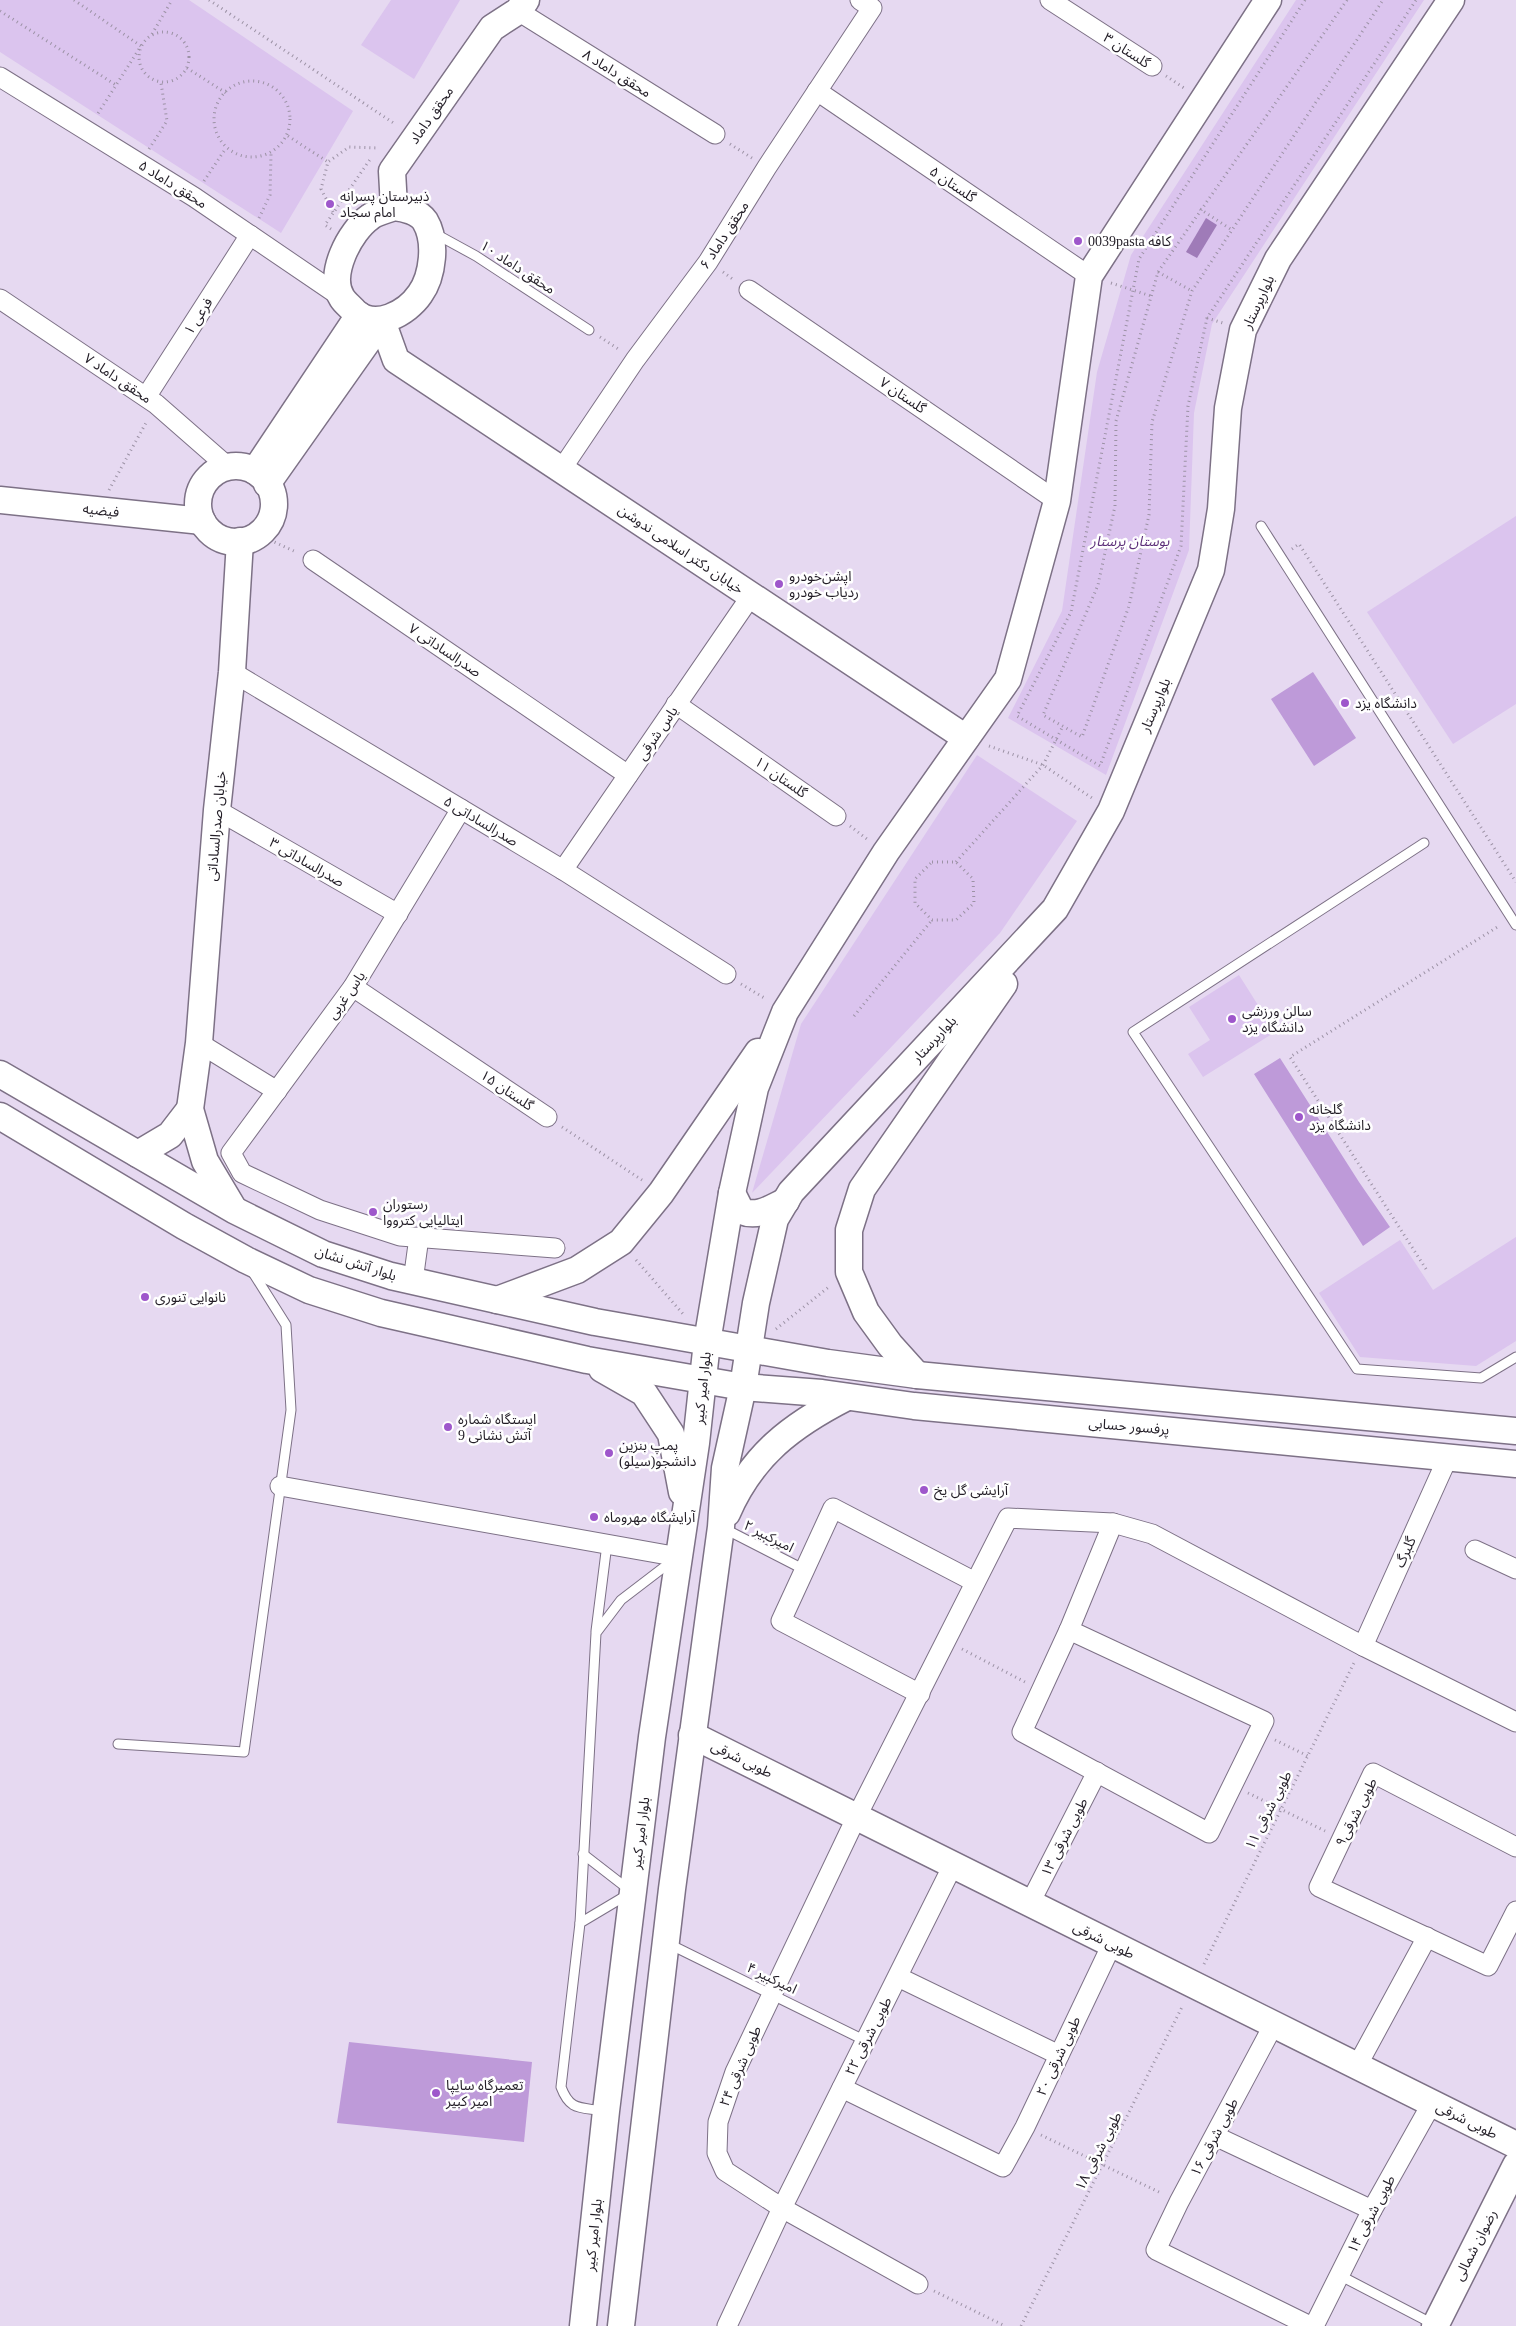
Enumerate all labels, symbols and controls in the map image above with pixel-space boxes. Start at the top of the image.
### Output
street label: گلستان ۳ [1100,30,1153,72]
street label: محقق داماد ۸ [579,46,654,102]
street label: محقق داماد [406,84,458,148]
street label: محقق داماد ۵ [135,157,210,213]
street label: گلستان ۵ [926,164,979,206]
place label: ذبیرستان پسرانه امام سجاد [340,189,430,223]
marker: ذبیرستان پسرانه امام سجاد [324,198,336,210]
street label: محقق داماد ۶ [697,199,754,273]
place label: 0039pasta کافه [1088,234,1171,249]
marker: 0039pasta کافه [1072,235,1084,247]
street label: محقق داماد ۱۰ [477,238,558,299]
street label: بلوارپرستار [1239,273,1279,333]
street label: فرعی ۱ [181,295,217,338]
street label: محقق داماد ۷ [80,350,154,408]
street label: گلستان ۷ [876,375,929,417]
street label: فیضیه [82,501,120,520]
street label: خيابان دکتر اسلامی ندوشن [615,502,746,598]
park label: بوستان پرستار [1090,534,1169,551]
place label: اپشن‌خودرو ردیاب خودرو [789,569,859,601]
marker: اپشن‌خودرو ردیاب خودرو [773,578,785,590]
street label: صدرالساداتی ۷ [405,621,484,681]
street label: بلوارپرستار [1137,676,1176,736]
place label: دانشگاه یزد [1355,696,1417,712]
marker: دانشگاه یزد [1339,697,1351,709]
street label: یاس شرقی [634,704,682,763]
street label: گلستان ۱۱ [751,754,810,802]
street label: خیابان صدرالساداتی [204,770,230,882]
street label: صدرالساداتی ۵ [440,793,521,850]
street label: صدرالساداتی ۳ [266,835,347,891]
street label: یاس غربی [325,968,369,1023]
place label: سالن ورزشی دانشگاه یزد [1242,1004,1312,1036]
street label: بلوارپرستار [909,1013,961,1068]
marker: سالن ورزشی دانشگاه یزد [1226,1013,1238,1025]
street label: گلستان ۱۵ [477,1067,536,1114]
place label: گلخانه دانشگاه یزد [1309,1102,1371,1134]
marker: گلخانه دانشگاه یزد [1293,1111,1305,1123]
place label: رستوران ایتالیایی کترووا [383,1197,463,1229]
marker: رستوران ایتالیایی کترووا [367,1206,379,1218]
street label: بلوار آتش نشان [313,1243,399,1285]
place label: نانوایی تنوری [155,1290,226,1306]
marker: نانوایی تنوری [139,1291,151,1303]
street label: بلوار امیر کبیر [691,1351,715,1426]
place label: ایستگاه شماره 9 آتش نشانی [458,1412,536,1444]
street label: پرفسور حسابی [1088,1415,1170,1440]
marker: ایستگاه شماره 9 آتش نشانی [442,1421,454,1433]
place label: پمپ بنزین دانشجو(سیلو) [619,1438,697,1470]
marker: پمپ بنزین دانشجو(سیلو) [603,1447,615,1459]
place label: آرایشی گل یخ [934,1483,1009,1501]
marker: آرایشی گل یخ [918,1484,930,1496]
place label: آرایشگاه مهروماه [604,1510,696,1526]
marker: آرایشگاه مهروماه [588,1511,600,1523]
street label: امیرکبیر ۲ [741,1518,796,1556]
street label: گلبرگ [1392,1534,1420,1570]
street label: طوبی شرقی [708,1738,775,1782]
street label: طوبی شرقی ۱۱ [1242,1769,1296,1852]
street label: طوبی شرقی۹ [1333,1776,1381,1849]
street label: بلوار امیر کبیر [628,1796,653,1871]
street label: طوبی شرقی ۱۳ [1038,1796,1092,1879]
street label: طوبی شرقی [1070,1919,1137,1963]
street label: امیرکبیر ۴ [744,1960,799,1998]
street label: طوبی شرقی ۲۲ [842,1995,896,2078]
street label: طوبی شرقی ۲۰ [1034,2014,1084,2099]
street label: طوبی شرقی ۲۴ [717,2024,765,2109]
place label: تعمیرگاه سایپا امیر کبیر [445,2078,523,2110]
marker: تعمیرگاه سایپا امیر کبیر [430,2087,442,2099]
street label: طوبی شرقی ۱۶ [1188,2096,1242,2179]
street label: طوبی شرقی [1433,2099,1500,2143]
street label: طوبی شرقی ۱۸ [1072,2110,1126,2193]
street label: طوبی شرقی ۱۴ [1345,2173,1399,2256]
street label: بلوار امیر کبیر [582,2198,606,2273]
street label: رضوان شمالی [1451,2207,1501,2284]

